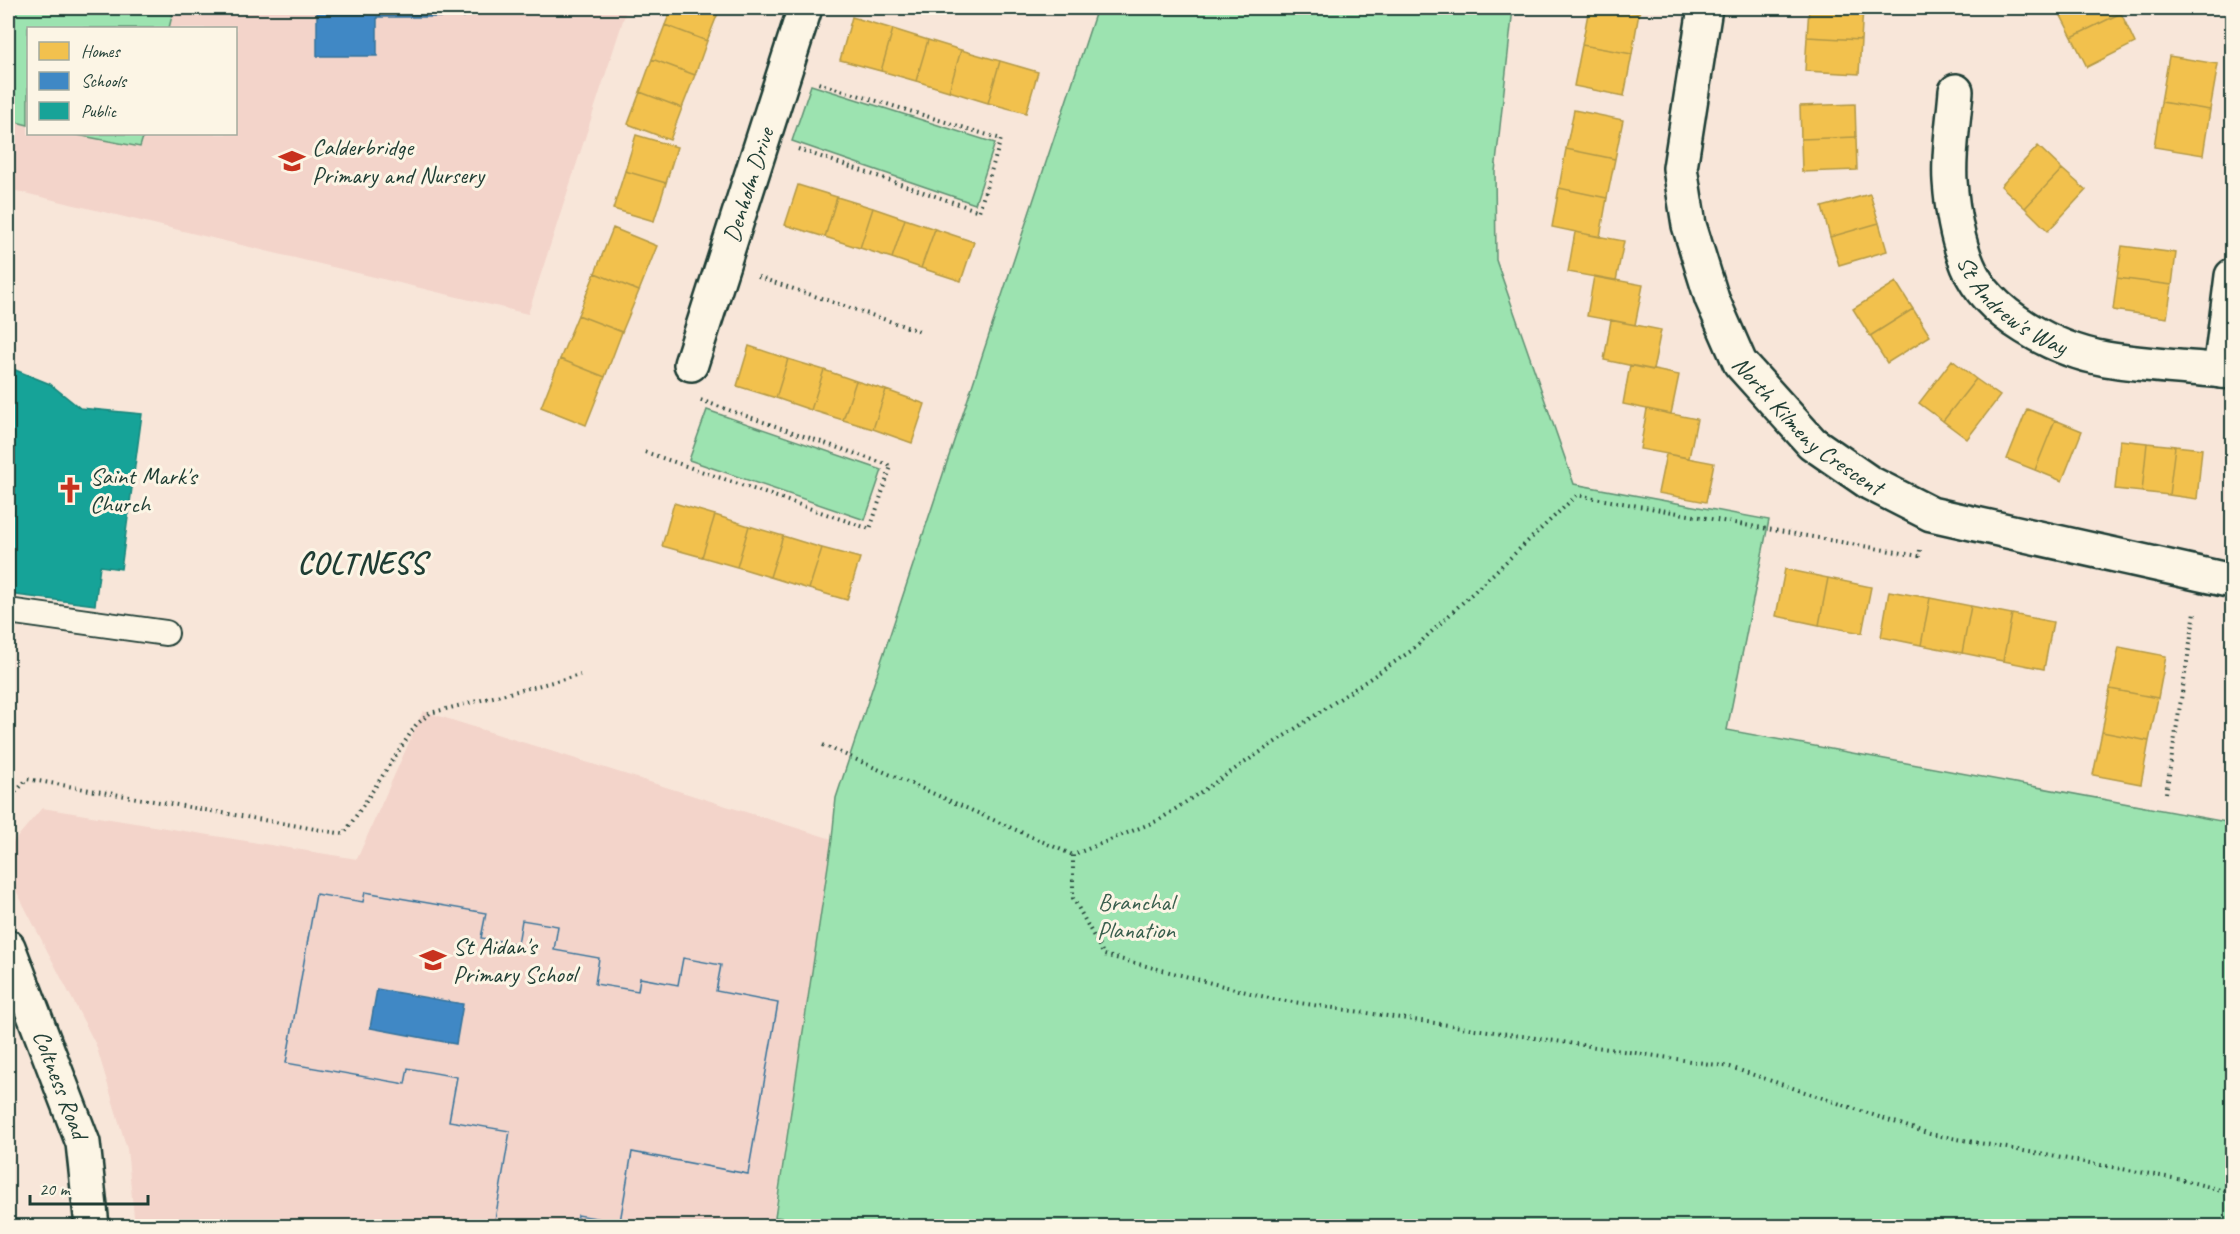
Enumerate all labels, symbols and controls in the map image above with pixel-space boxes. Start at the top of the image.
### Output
legend [27,27,237,135]
text: Homes [81,40,121,62]
text: Schools [81,70,128,92]
text: Public [81,100,118,122]
street label: Denholm Drive [716,122,781,246]
place label: Calderbridge Primary and Nursery [312,132,486,190]
school or university icon: Calderbridge Primary and Nursery [277,146,307,176]
street label: St Andrew's Way [1951,252,2073,362]
street label: North Kilmeny Crescent [1726,350,1891,503]
place label: Saint Mark's Church [90,461,199,519]
church icon: Saint Mark's Church [55,475,85,505]
district label: COLTNESS [298,544,432,582]
park label: Branchal Planation [1097,887,1178,945]
place label: St Aidan's Primary School [453,931,580,989]
school or university icon: St Aidan's Primary School [418,945,448,975]
street label: Coltness Road [26,1026,96,1146]
scale bar [30,1168,148,1206]
text: 20 m [39,1178,72,1200]

